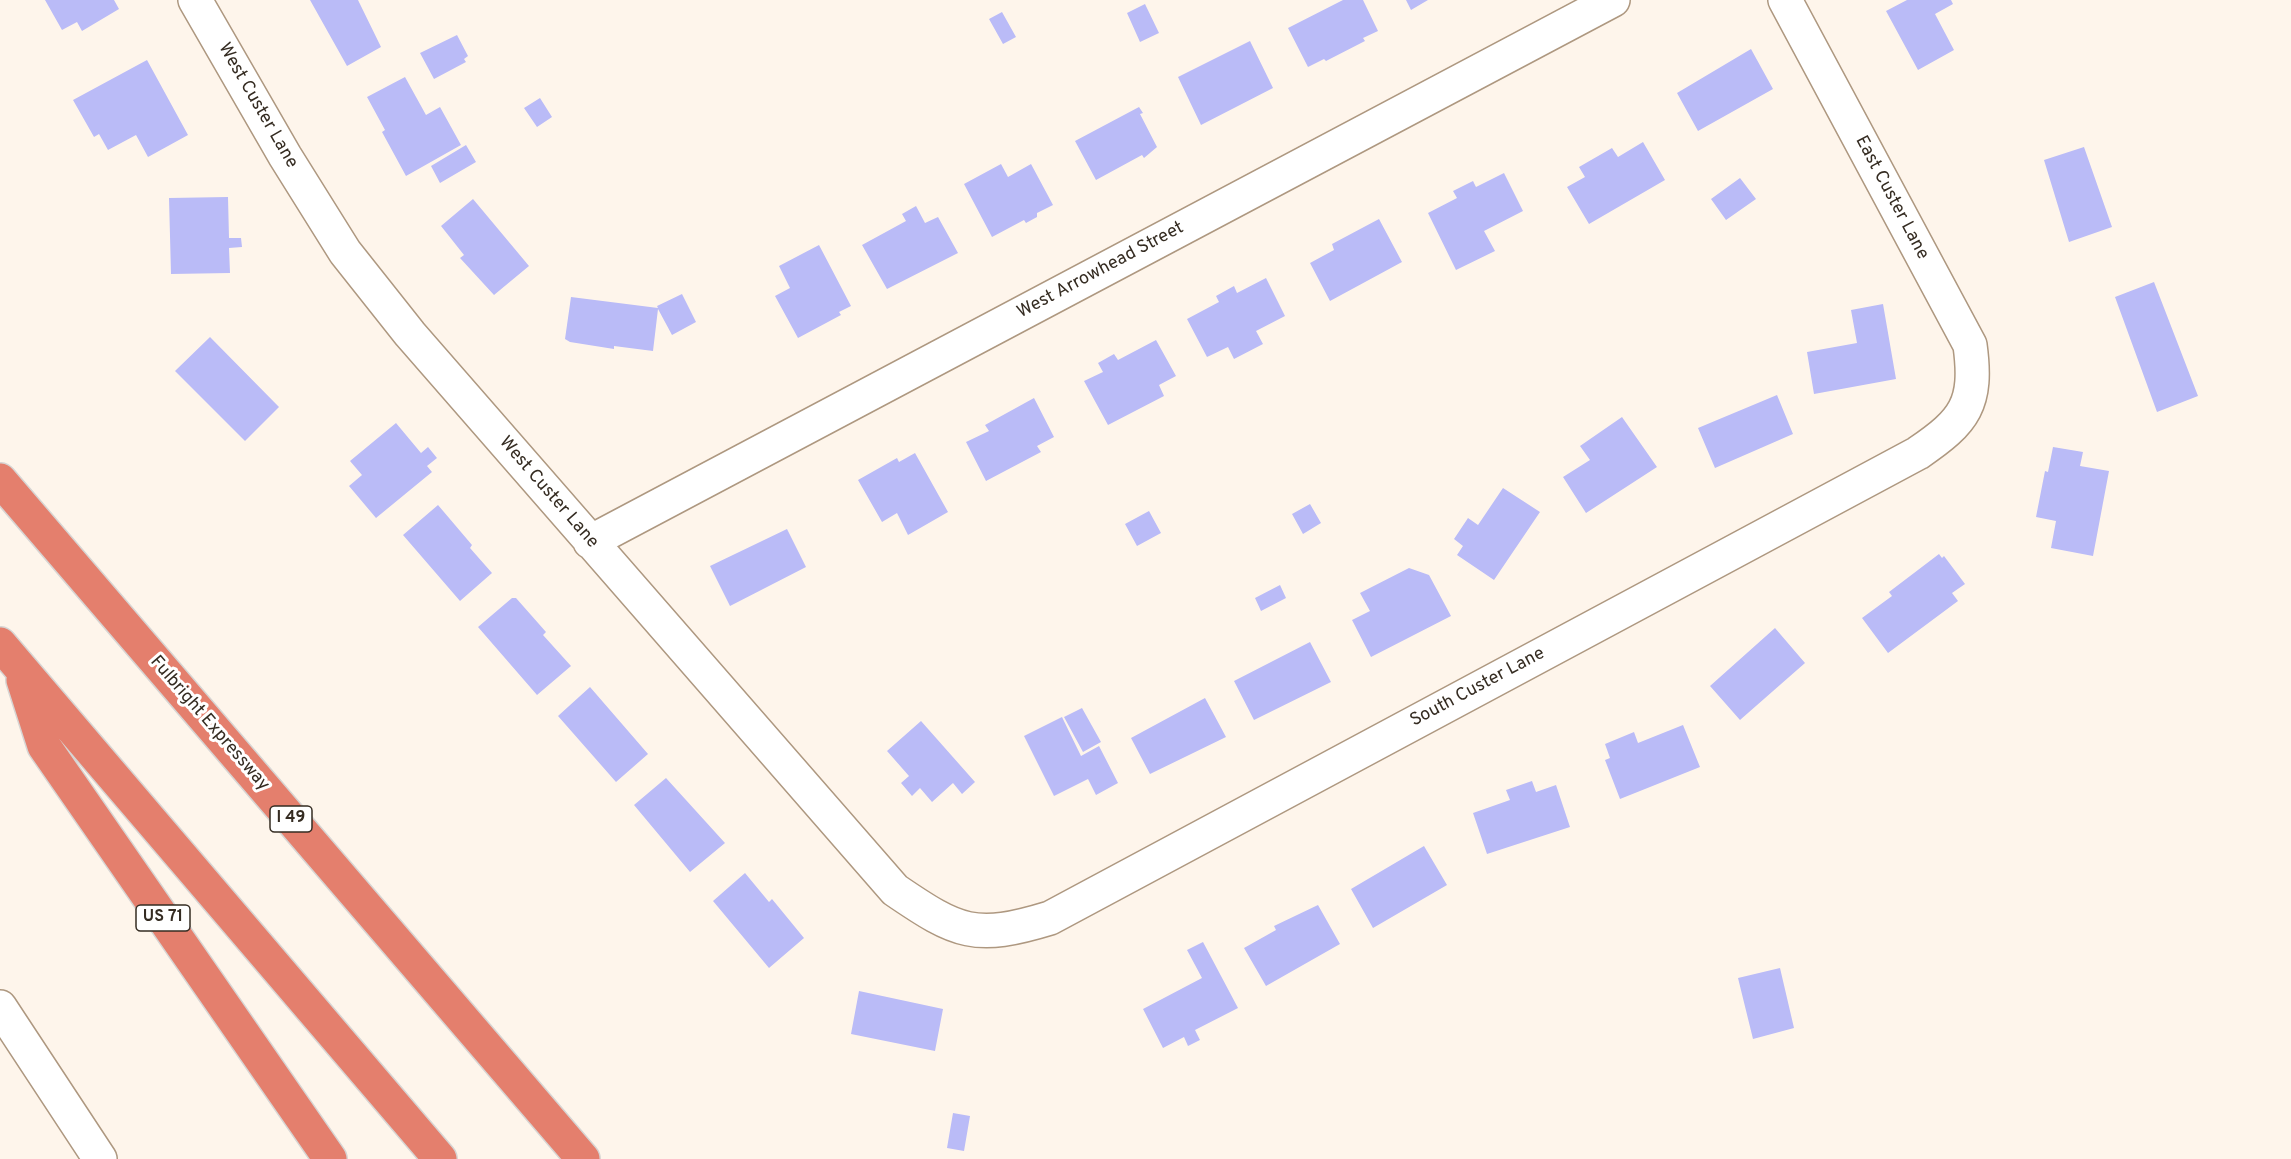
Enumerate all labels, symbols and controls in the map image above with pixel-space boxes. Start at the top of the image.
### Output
street label: West Custer Lane [212,39,302,173]
street label: East Custer Lane [1849,132,1933,264]
street label: West Arrowhead Street [1014,218,1188,324]
street label: West Custer Lane [494,433,602,553]
street label: South Custer Lane [1407,643,1549,733]
street label: Fulbright Expressway [145,652,273,796]
road number: I 49 [270,806,312,832]
road number: US 71 [136,905,190,931]

